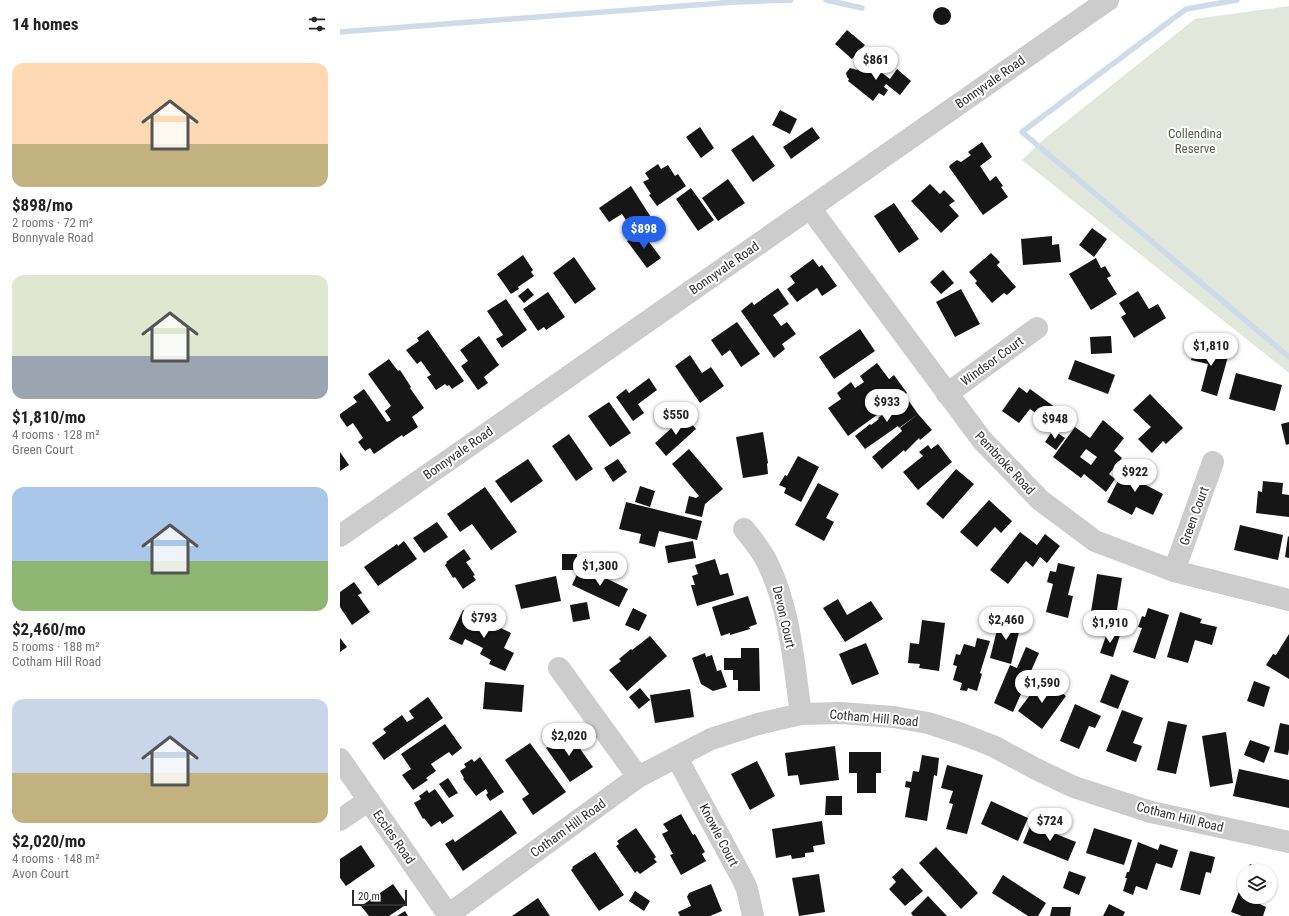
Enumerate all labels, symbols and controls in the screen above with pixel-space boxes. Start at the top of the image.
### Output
icon: filters [306,13,328,35]
text: 14 homes [12,14,78,34]
pin: $861 [852,47,900,81]
text: $861 [863,52,889,67]
street label: Bonnyvale Road [952,52,1028,112]
icon: home [134,89,206,161]
park label: Collendina Reserve [1168,126,1222,156]
text: $898/mo [12,195,73,215]
text: 2 rooms · 72 m² [12,215,93,230]
pin: $898 [620,216,668,250]
text: $898 [631,221,657,236]
text: Bonnyvale Road [12,230,94,245]
street label: Bonnyvale Road [686,238,762,298]
icon: home [134,301,206,373]
street label: Windsor Court [958,333,1026,389]
pin: $1,810 [1178,333,1244,367]
text: $1,810 [1193,338,1229,353]
pin: $933 [863,389,911,423]
text: $933 [874,394,900,409]
pin: $550 [652,402,700,436]
pin: $948 [1031,406,1079,440]
text: $1,810/mo [12,407,86,427]
text: $550 [663,407,689,422]
text: $948 [1042,411,1068,426]
street label: Bonnyvale Road [420,423,496,483]
text: 4 rooms · 128 m² [12,427,99,442]
street label: Pembroke Road [972,428,1038,498]
text: Green Court [12,442,73,457]
pin: $922 [1111,459,1159,493]
text: $922 [1122,464,1148,479]
street label: Green Court [1176,484,1212,547]
icon: home [134,513,206,585]
pin: $1,300 [567,553,633,587]
text: $1,300 [582,558,618,573]
street label: Devon Court [770,585,798,650]
pin: $793 [460,605,508,639]
pin: $2,460 [973,607,1039,641]
text: $793 [471,610,497,625]
pin: $1,910 [1077,610,1143,644]
text: $2,460 [988,612,1024,627]
text: $1,910 [1092,615,1128,630]
text: $2,460/mo [12,619,86,639]
text: 5 rooms · 188 m² [12,639,99,654]
text: Cotham Hill Road [12,654,101,669]
pin: $1,590 [1009,670,1075,704]
text: $1,590 [1024,675,1060,690]
street label: Cotham Hill Road [829,707,919,729]
pin: $2,020 [536,723,602,757]
icon: home [134,725,206,797]
text: $2,020 [551,728,587,743]
street label: Cotham Hill Road [528,796,608,860]
street label: Cotham Hill Road [1135,799,1225,835]
street label: Knowle Court [696,801,742,869]
street label: Eccles Road [370,807,418,867]
pin: $724 [1026,808,1074,842]
text: $724 [1037,813,1063,828]
text: $2,020/mo [12,831,86,851]
text: 4 rooms · 148 m² [12,851,99,866]
map controls [1237,864,1277,904]
button: layers [1237,864,1277,904]
text: Avon Court [12,866,69,881]
scale bar [352,888,407,907]
text: 20 m [358,890,380,903]

